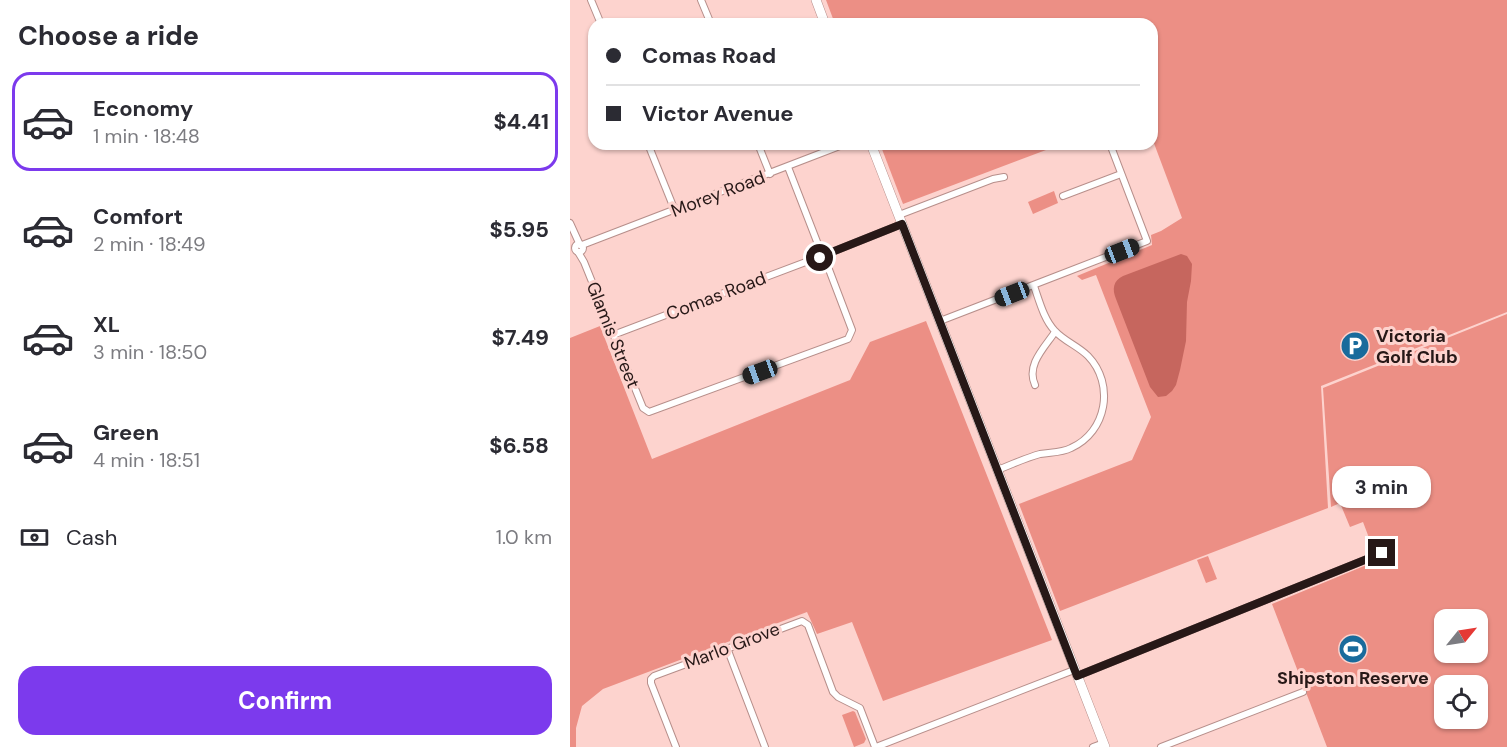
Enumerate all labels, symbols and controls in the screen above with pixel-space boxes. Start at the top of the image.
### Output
text: Choose a ride [18,18,199,53]
text: Comas Road [642,41,776,70]
text: Economy [93,94,193,123]
icon: car [21,95,75,149]
text: Victor Avenue [642,99,794,128]
text: $4.41 [494,107,549,136]
text: 1 min · 18:48 [93,123,200,149]
street label: Morey Road [668,165,768,223]
text: Comfort [93,202,183,231]
icon: car [21,203,75,257]
text: $5.95 [489,215,549,244]
text: 2 min · 18:49 [93,231,206,257]
car [1102,236,1142,266]
route start [806,244,833,271]
street label: Comas Road [663,266,769,326]
street label: Glamis Street [581,278,645,392]
car [992,279,1032,309]
text: XL [93,310,120,339]
icon: car [21,311,75,365]
text: $7.49 [491,323,549,352]
place label: Victoria Golf Club [1376,324,1458,369]
parking icon: Victoria Golf Club [1339,330,1371,362]
text: 3 min · 18:50 [93,339,207,365]
car [740,357,780,387]
text: Green [93,418,159,447]
icon: car [21,419,75,473]
text: $6.58 [489,431,549,460]
text: 4 min · 18:51 [93,447,200,473]
callout: 3 min [1332,466,1432,508]
text: 3 min [1355,474,1408,500]
icon: cash [18,521,51,554]
text: Cash [66,523,117,552]
text: 1.0 km [496,524,552,550]
route end [1368,539,1395,566]
north arrow [1434,609,1488,663]
map controls [1434,609,1488,729]
street label: Marlo Grove [681,617,783,675]
sports icon: Shipston Reserve [1337,633,1369,665]
button: Confirm [18,666,552,735]
place label: Shipston Reserve [1277,666,1429,690]
button: locate [1434,675,1488,729]

